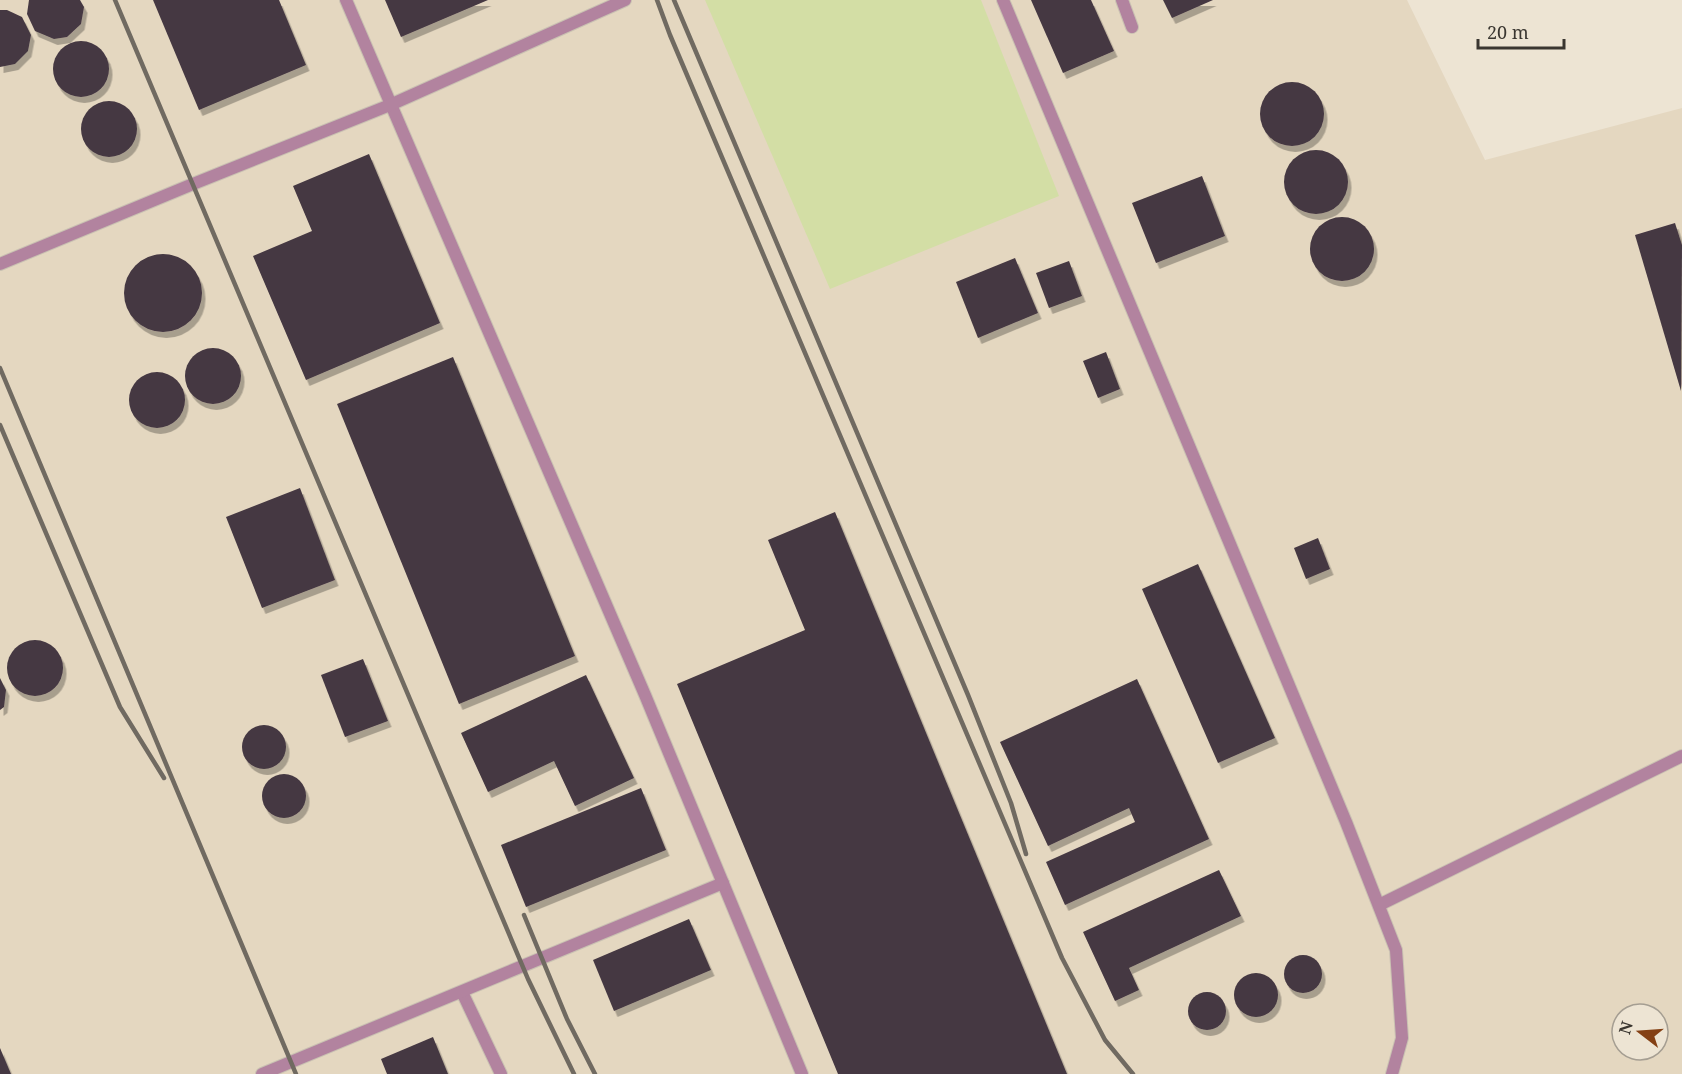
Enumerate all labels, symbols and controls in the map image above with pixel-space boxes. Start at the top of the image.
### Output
scale bar [1478,12,1564,50]
text: 20 m [1487,20,1529,44]
north arrow [1610,1002,1670,1062]
text: N [1613,1018,1638,1037]

